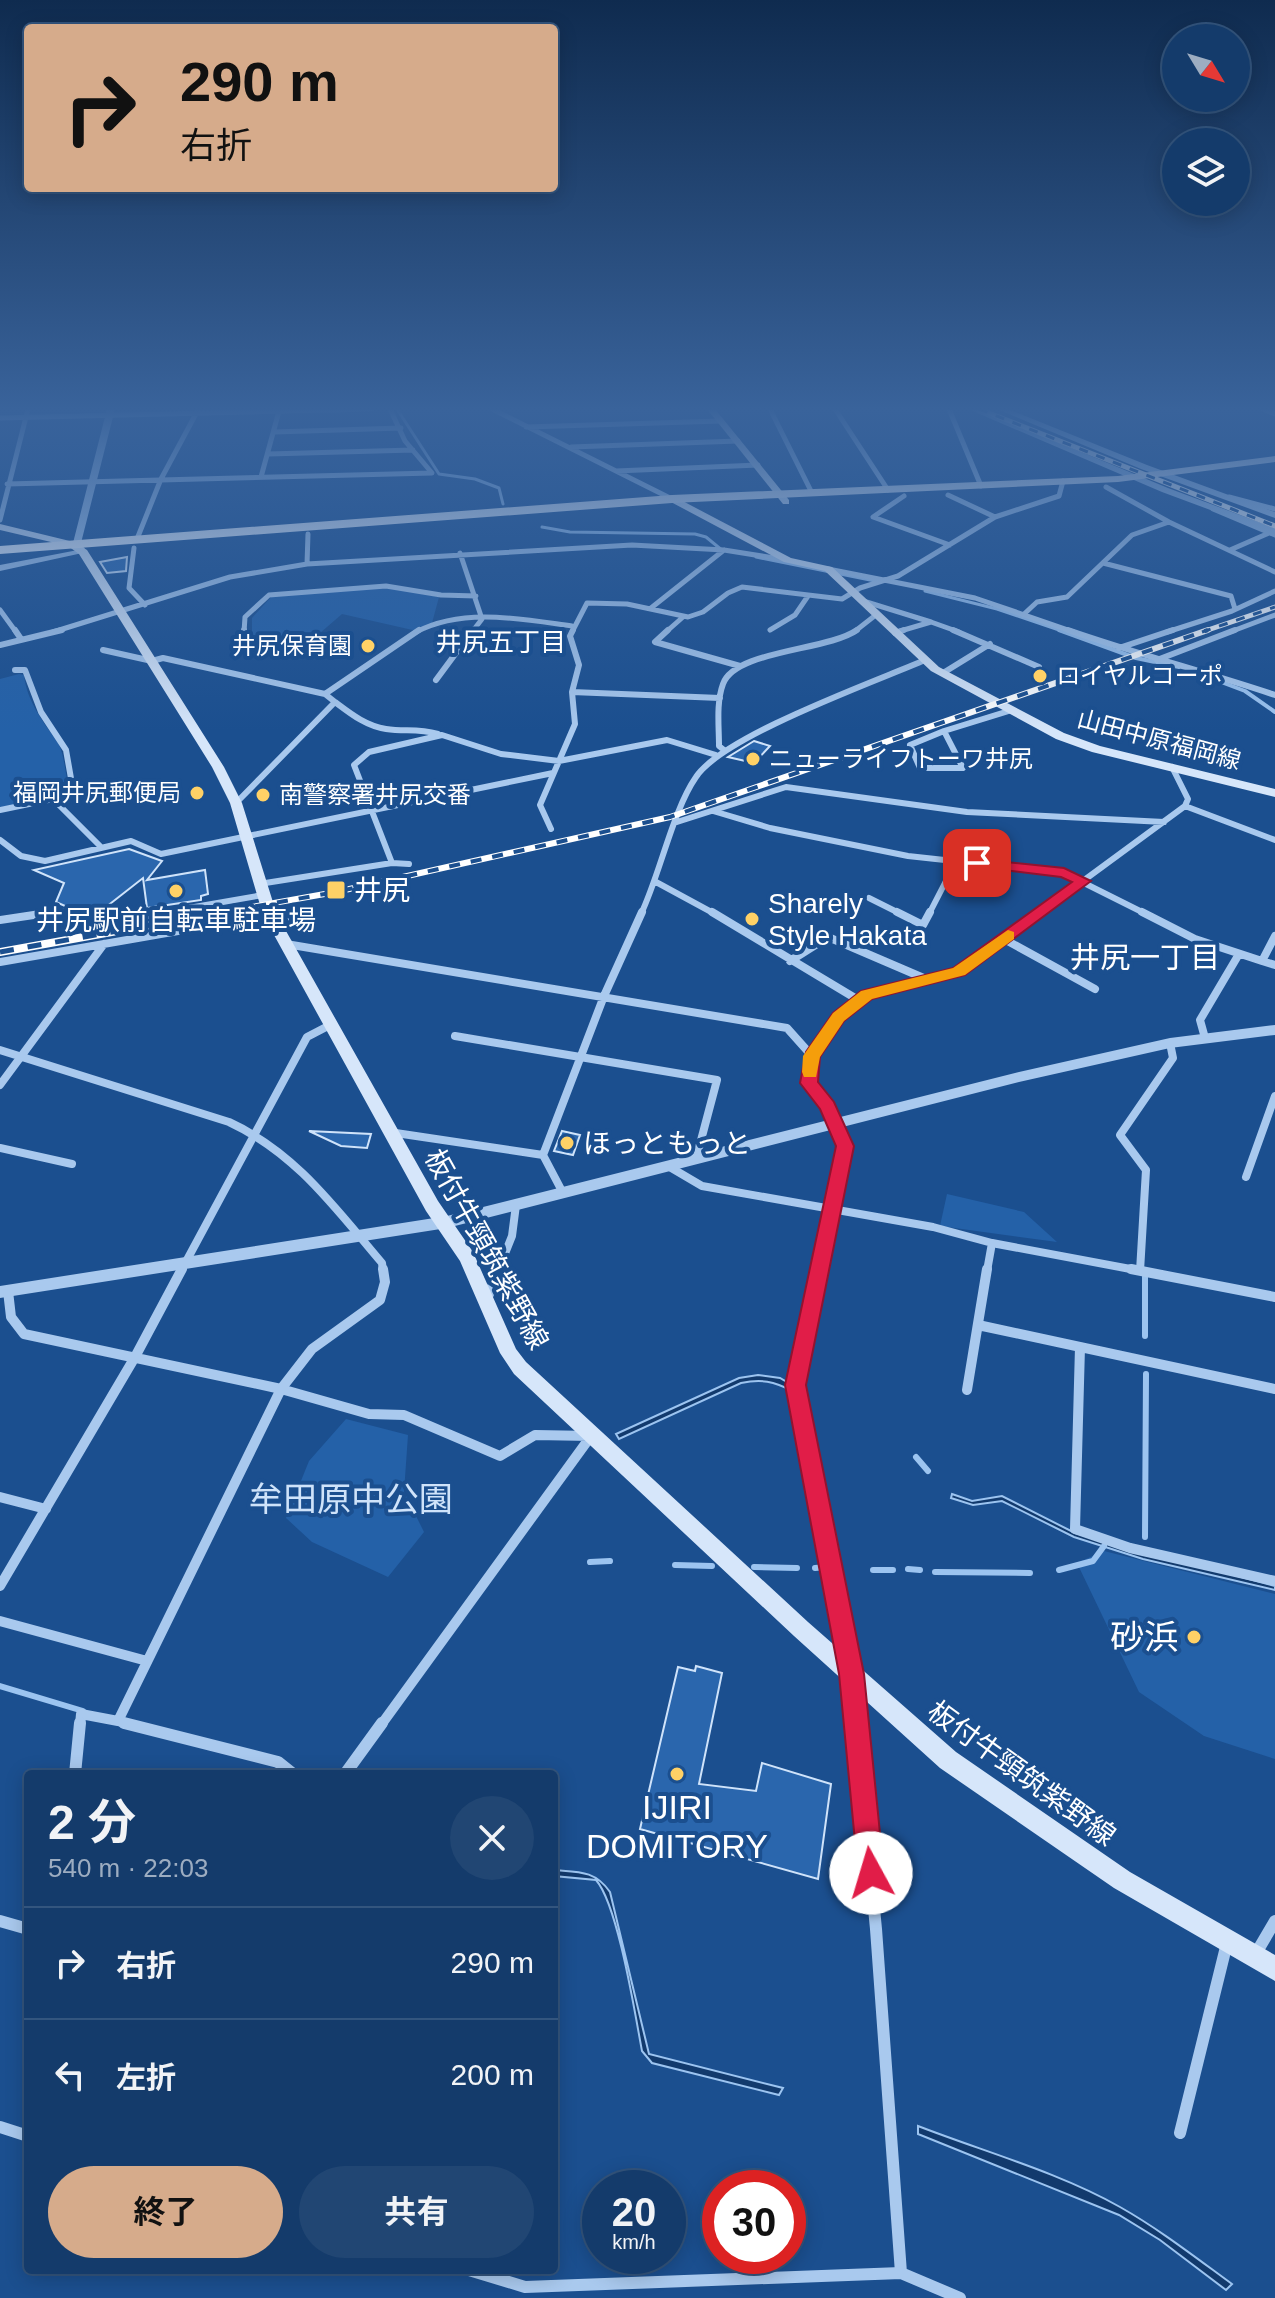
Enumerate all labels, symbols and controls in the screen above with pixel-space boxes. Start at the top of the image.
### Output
north arrow [1162,24,1250,112]
map controls [1162,24,1250,216]
text: 290 m [180,50,339,113]
icon: right [48,56,152,160]
text: 右折 [180,125,252,166]
button: layers [1162,128,1250,216]
district label: 井尻五丁目 [436,627,566,657]
place label: 井尻保育園 [232,632,352,659]
marker: 井尻保育園 [359,637,377,655]
place label: ロイヤルコーポ [1056,662,1223,689]
marker: ロイヤルコーポ [1031,667,1049,685]
street label: 山田中原福岡線 [1074,705,1244,774]
place label: ニューライフトーワ井尻 [769,745,1033,772]
marker: ニューライフトーワ井尻 [744,750,762,768]
place label: 福岡井尻郵便局 [13,779,181,806]
place label: 南警察署井尻交番 [279,781,471,808]
marker: 福岡井尻郵便局 [188,784,206,802]
marker: 南警察署井尻交番 [254,786,272,804]
pin [943,829,1011,897]
icon: arrive [955,841,999,885]
place label: 井尻 [354,875,410,906]
marker: 井尻 [325,879,347,901]
marker: 井尻駅前自転車駐車場 [167,882,185,900]
place label: Sharely Style Hakata [768,888,927,951]
place label: 井尻駅前自転車駐車場 [36,905,316,936]
marker: Sharely Style Hakata [743,910,761,928]
district label: 井尻一丁目 [1070,941,1220,974]
place label: ほっともっと [583,1128,751,1159]
marker: ほっともっと [558,1134,576,1152]
street label: 板付牛頸筑紫野線 [419,1144,554,1355]
park label: 牟田原中公園 [249,1480,453,1518]
place label: 砂浜 [1110,1618,1178,1656]
marker: 砂浜 [1185,1628,1203,1646]
street label: 板付牛頸筑紫野線 [922,1695,1121,1852]
marker: IJIRI DOMITORY [668,1765,686,1783]
place label: IJIRI DOMITORY [586,1788,768,1865]
text: 2 分 [48,1796,136,1849]
button: close [450,1796,534,1880]
position arrow [829,1831,913,1915]
text: 540 m · 22:03 [48,1853,208,1883]
icon: right [48,1941,92,1985]
text: 290 m [451,1946,534,1979]
text: 右折 [116,1949,176,1982]
icon: left [48,2053,92,2097]
text: 200 m [451,2058,534,2091]
text: 左折 [116,2061,176,2094]
button: 終了 [48,2166,283,2258]
button: 共有 [299,2166,534,2258]
speed limit sign: 30 [702,2170,806,2274]
text: 20 [612,2190,656,2234]
text: km/h [612,2231,656,2253]

